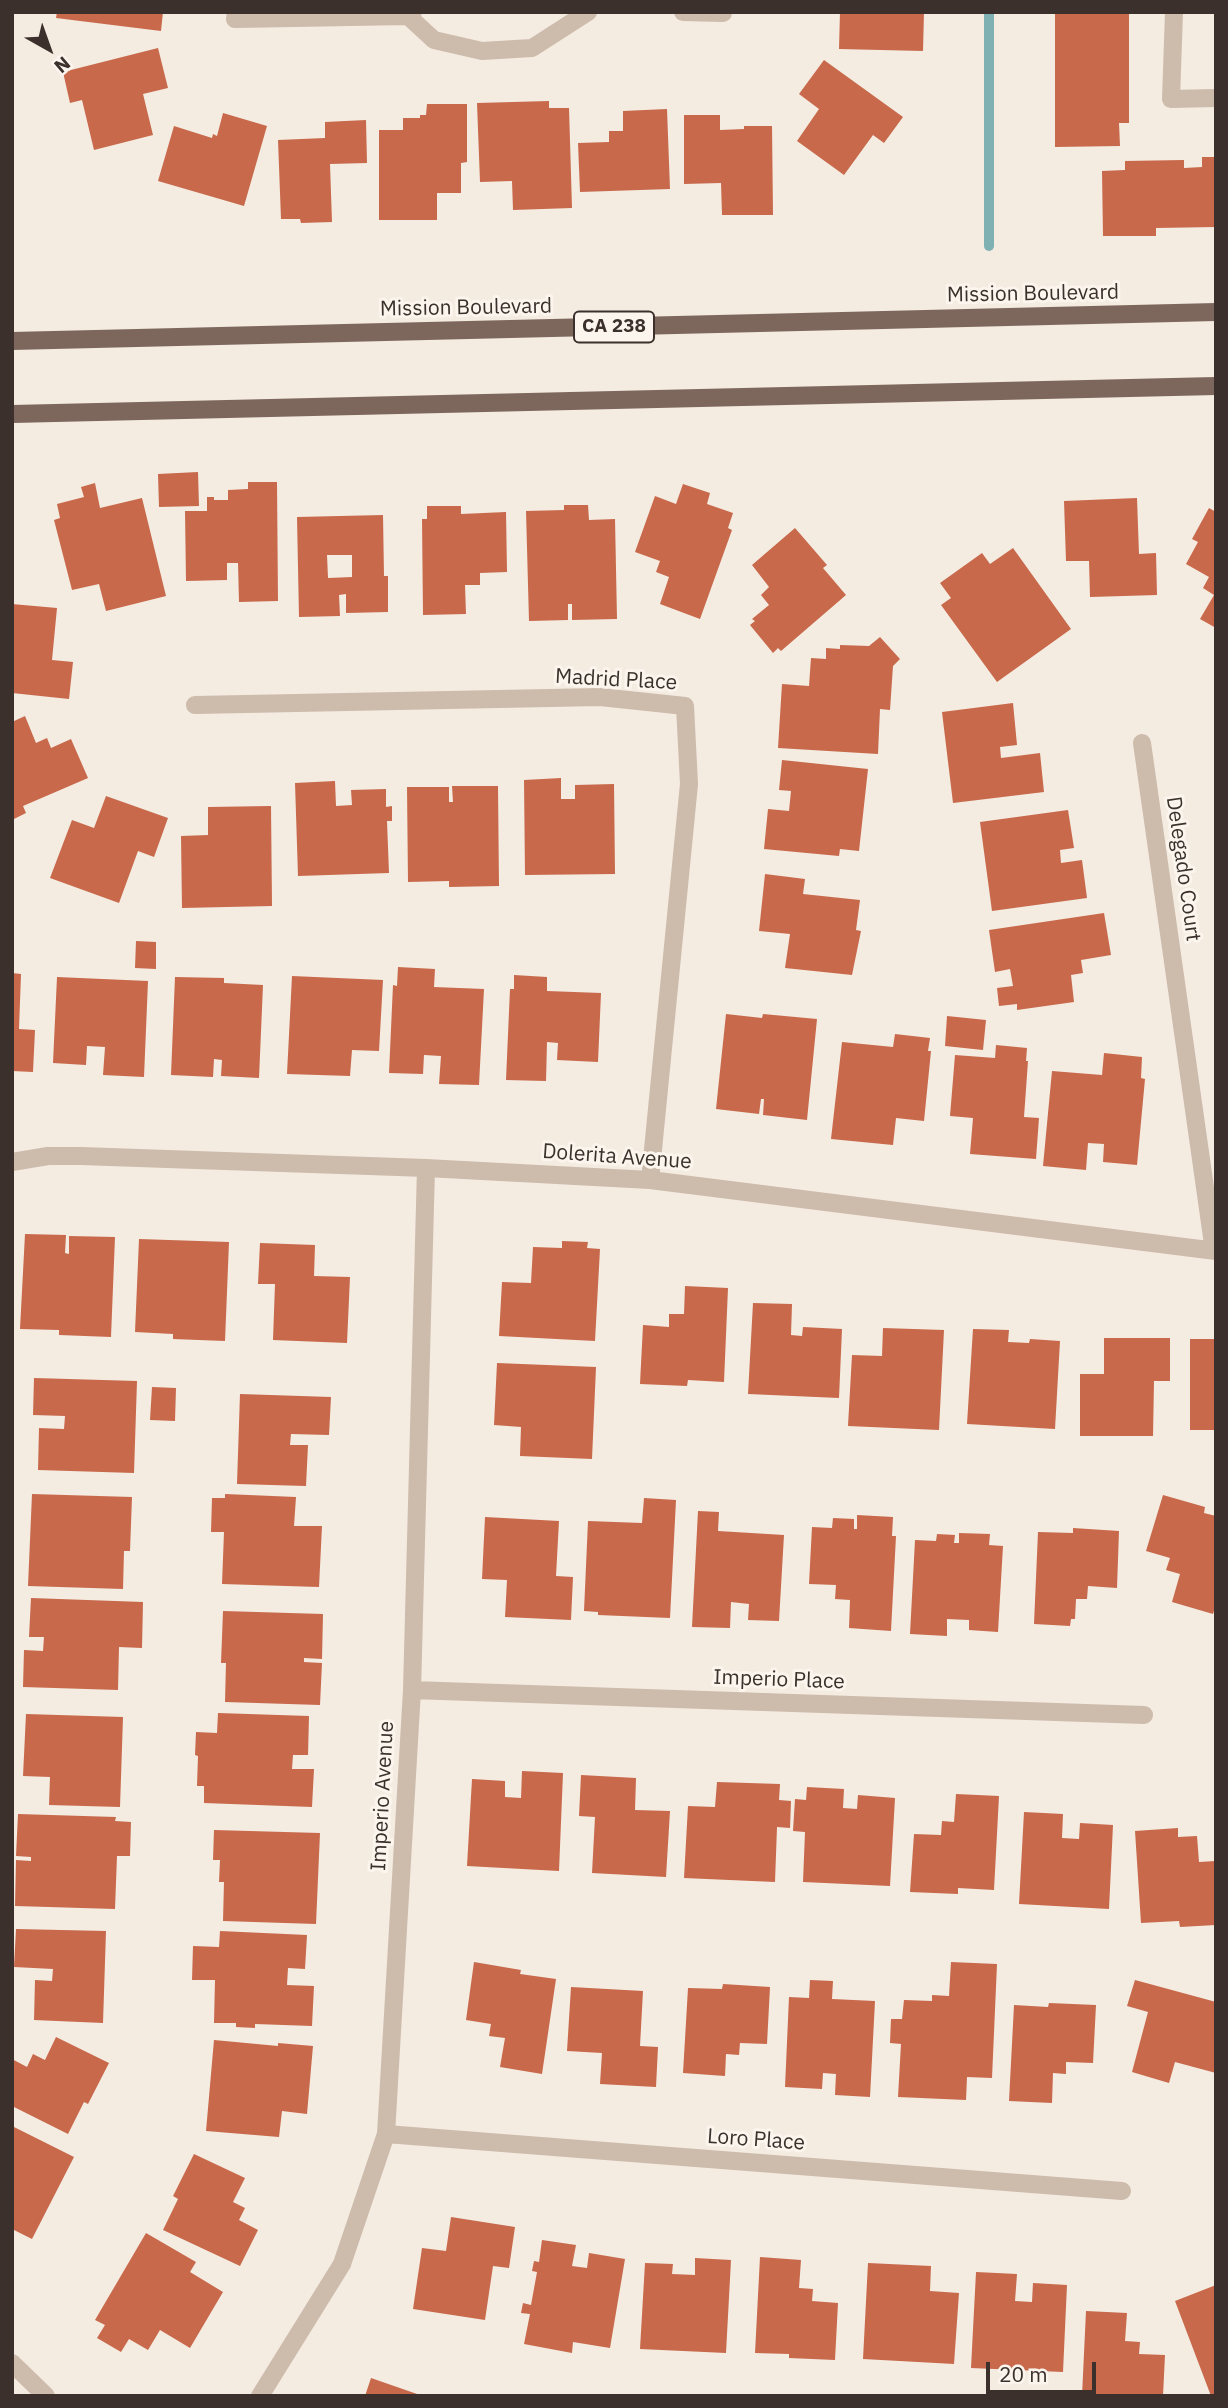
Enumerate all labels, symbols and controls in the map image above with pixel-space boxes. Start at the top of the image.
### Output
north arrow [14,14,84,84]
text: N [50,51,75,79]
street label: Mission Boulevard [947,280,1119,308]
street label: Mission Boulevard [380,294,552,322]
road number: CA 238 [574,312,654,342]
street label: Madrid Place [554,664,678,696]
street label: Delegado Court [1160,795,1206,943]
street label: Dolerita Avenue [541,1139,693,1175]
street label: Imperio Place [713,1665,845,1695]
street label: Imperio Avenue [366,1720,400,1872]
street label: Loro Place [706,2124,806,2156]
scale bar [990,2348,1100,2392]
text: 20 m [999,2360,1048,2388]

